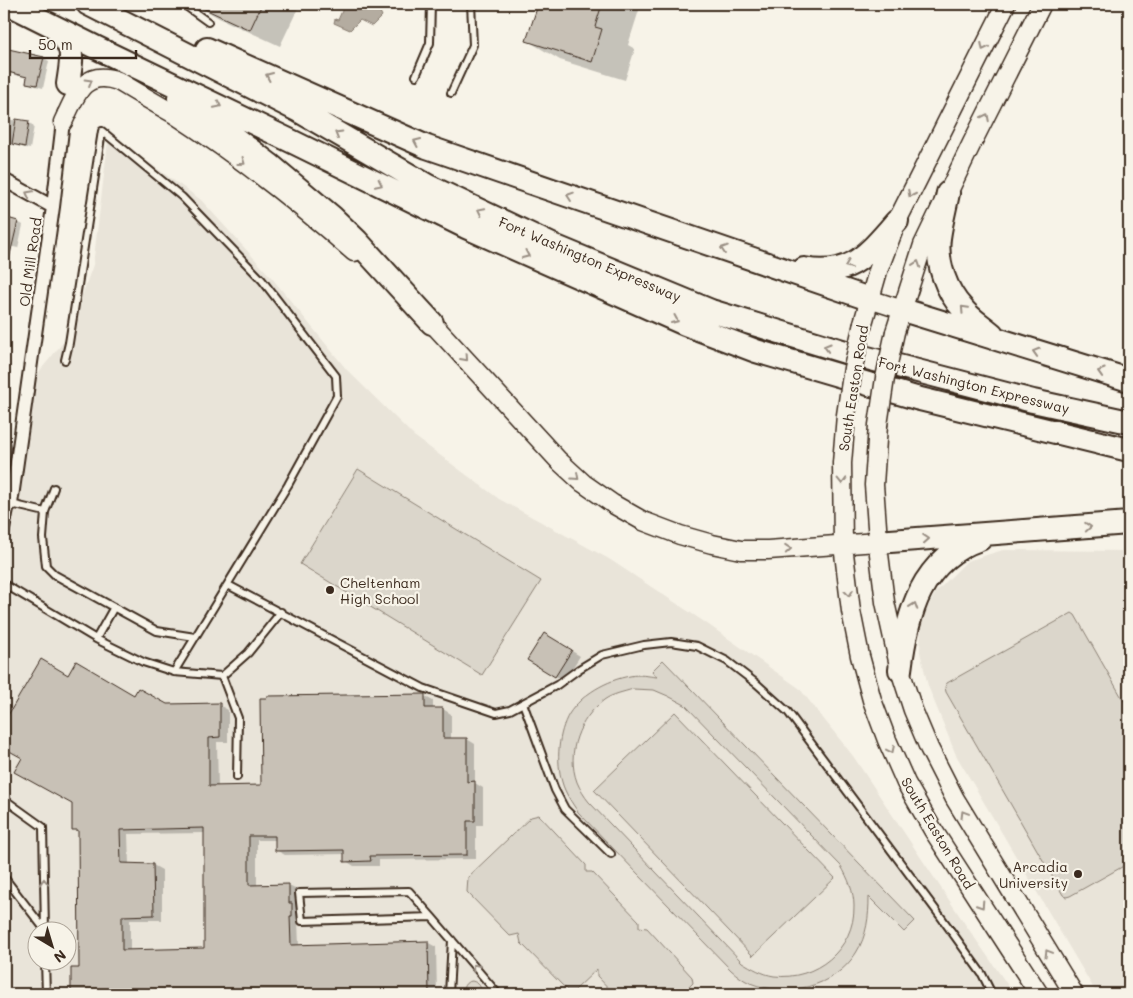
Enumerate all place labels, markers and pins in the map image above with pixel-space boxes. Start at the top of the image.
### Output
place label: Cheltenham High School [340,573,420,608]
marker: Cheltenham High School [324,584,336,596]
place label: Arcadia University [999,857,1068,892]
marker: Arcadia University [1072,868,1084,880]

